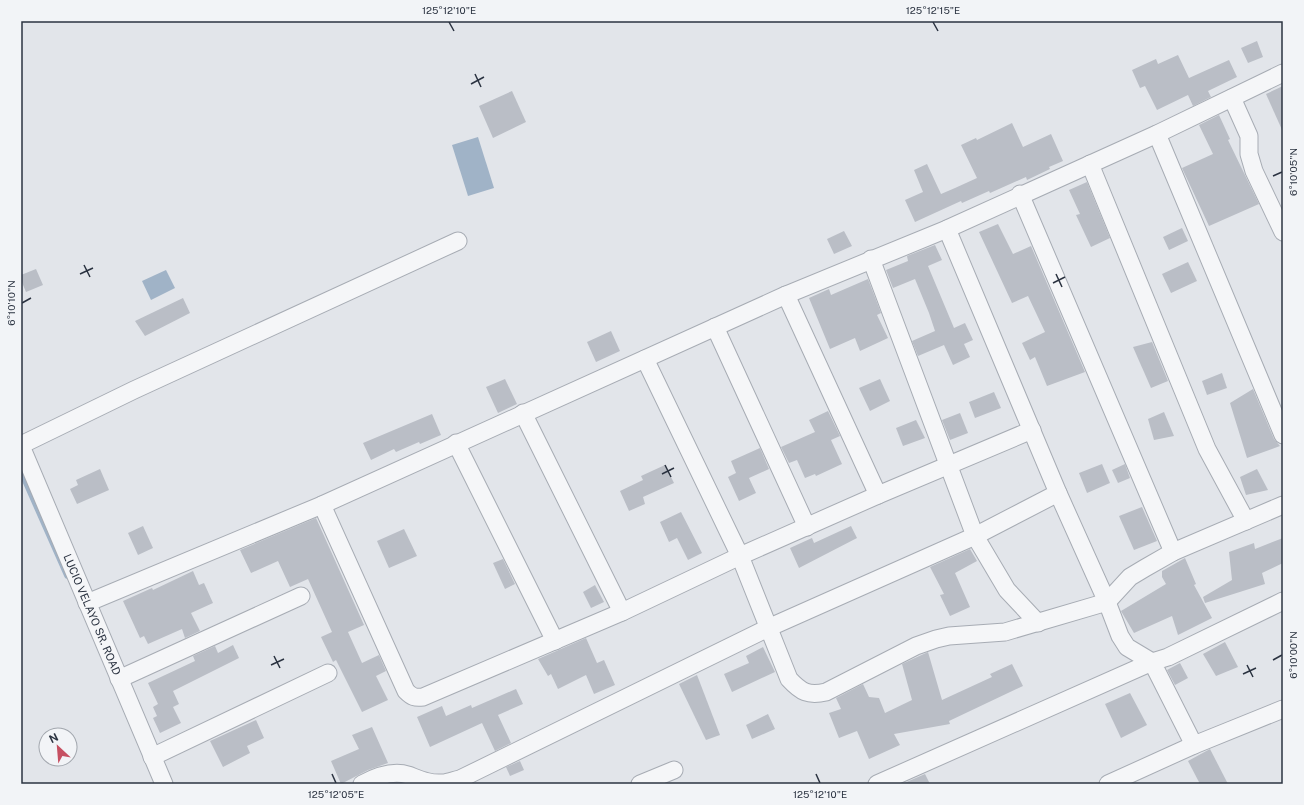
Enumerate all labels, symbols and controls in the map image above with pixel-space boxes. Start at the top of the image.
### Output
text: 125°12'10"E [422,4,476,16]
text: 125°12'15"E [906,4,960,16]
text: 6°10'05"N [1287,148,1299,196]
text: 6°10'10"N [5,280,17,326]
street label: LUCIO VELAYO SR. ROAD [61,552,123,677]
text: 6°10'00"N [1287,631,1299,679]
north arrow [38,727,78,767]
text: N [47,731,60,745]
text: 125°12'05"E [308,788,364,800]
text: 125°12'10"E [793,788,847,800]

